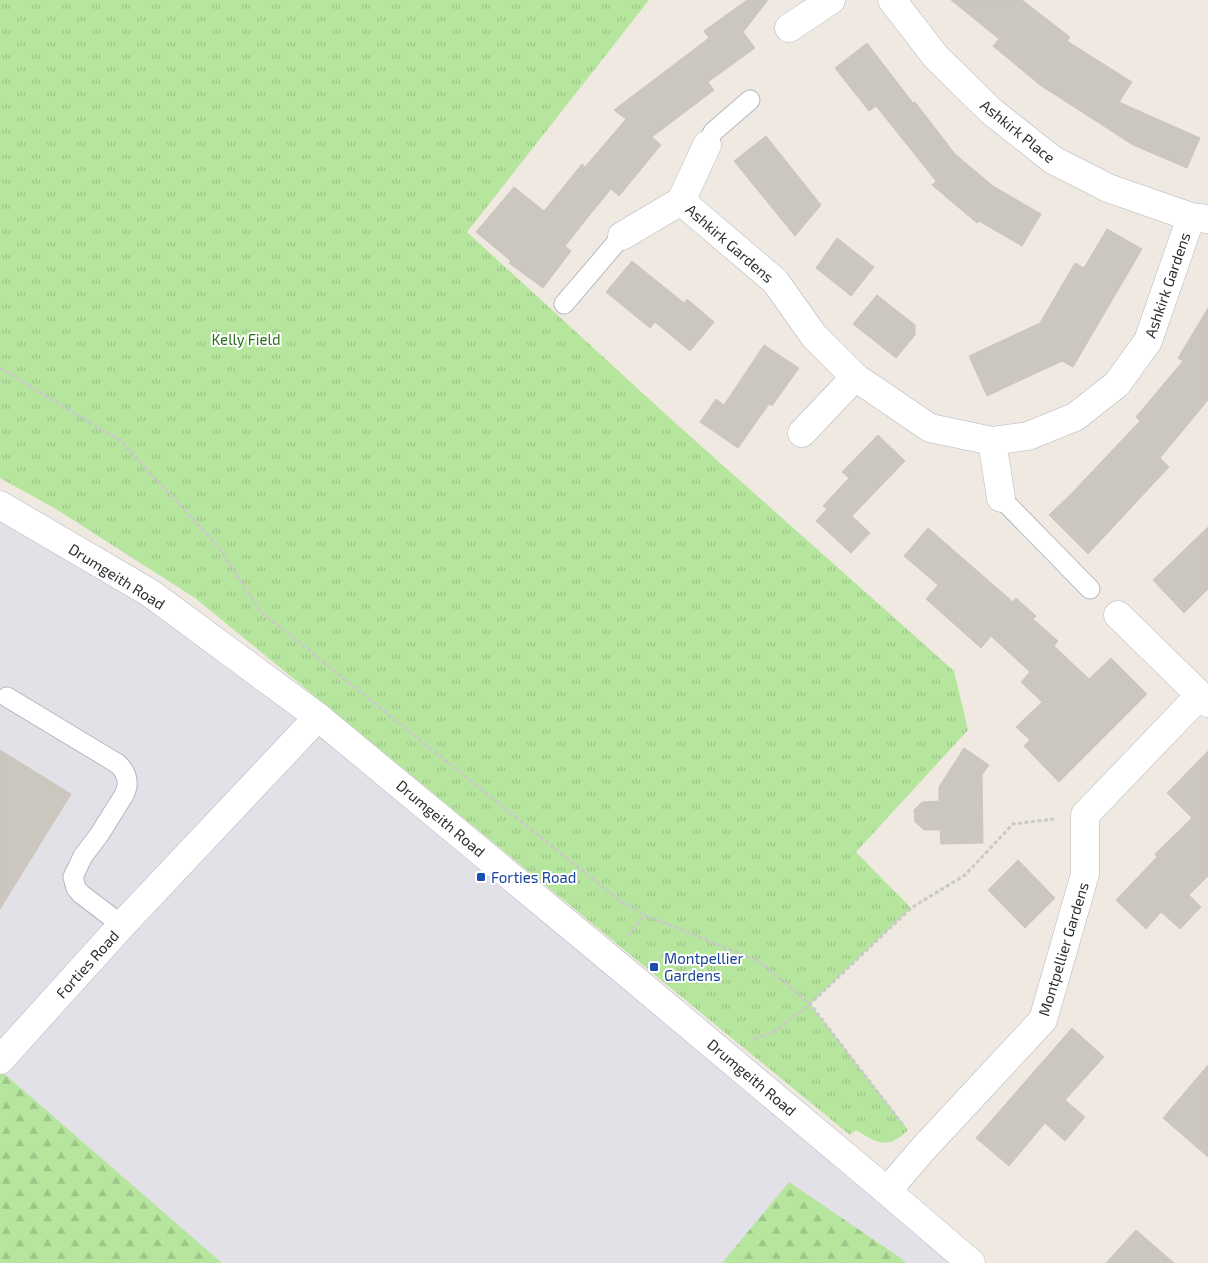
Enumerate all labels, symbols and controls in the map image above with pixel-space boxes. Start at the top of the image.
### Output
street label: Ashkirk Place [977,95,1059,167]
street label: Ashkirk Gardens [682,200,778,286]
street label: Ashkirk Gardens [1141,230,1193,340]
park label: Kelly Field [211,330,281,348]
street label: Drumgeith Road [66,539,168,613]
street label: Drumgeith Road [393,776,489,860]
place label: Forties Road [491,868,576,886]
marker: Forties Road [475,871,487,883]
street label: Montpellier Gardens [1034,880,1092,1018]
street label: Forties Road [52,926,122,1002]
place label: Montpellier Gardens [664,949,744,984]
marker: Montpellier Gardens [648,961,660,973]
street label: Drumgeith Road [704,1035,800,1119]

